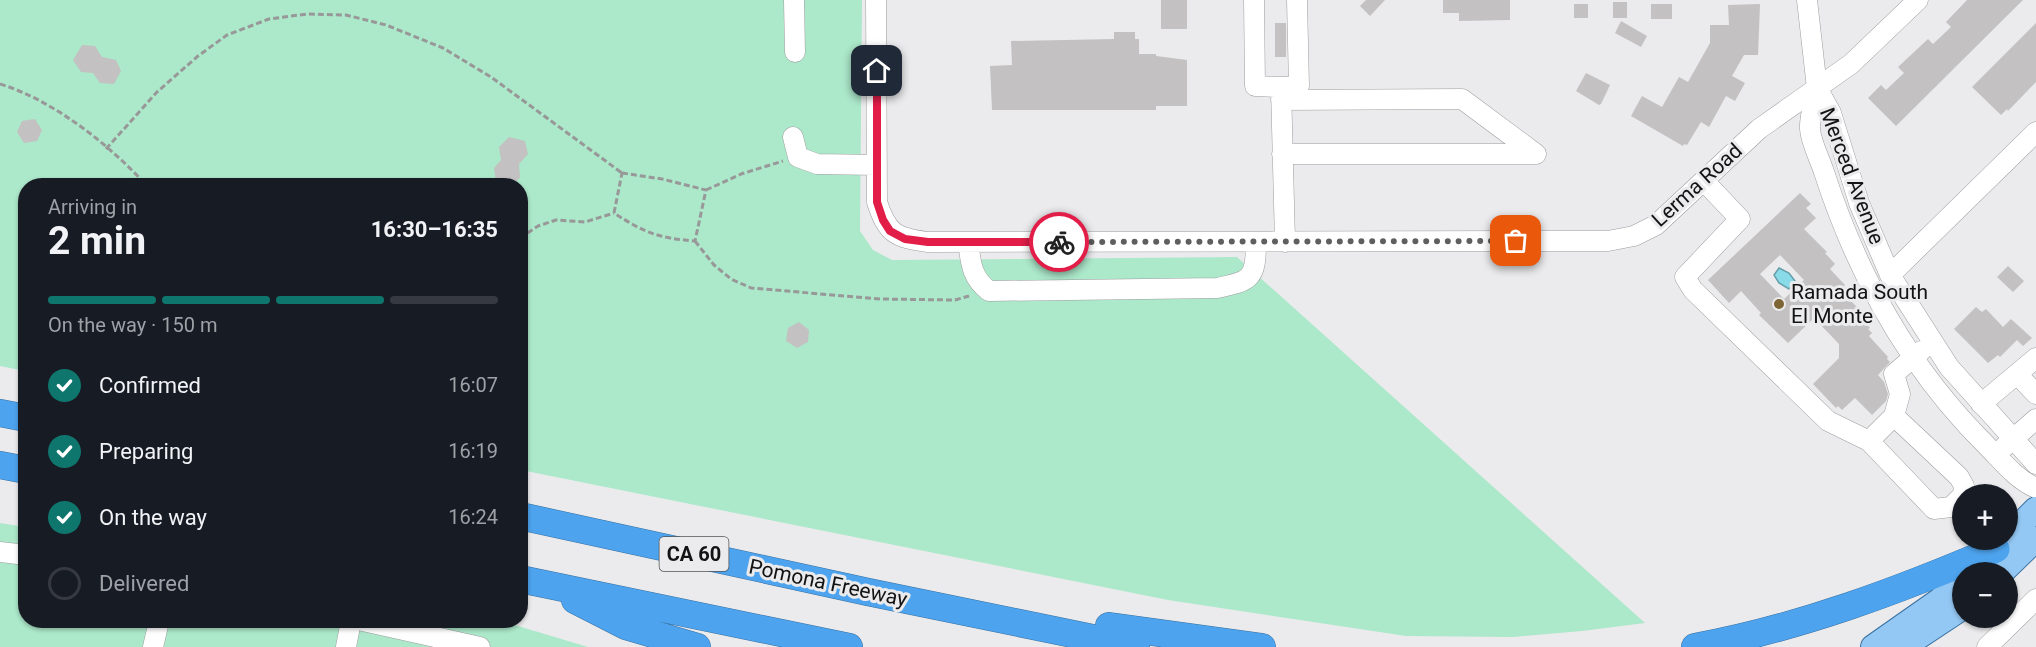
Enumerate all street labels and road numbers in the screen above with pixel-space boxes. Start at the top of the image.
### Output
street label: Merced Avenue [1815,104,1889,248]
street label: Lerma Road [1647,138,1747,232]
road number: CA 60 [660,537,728,571]
street label: Pomona Freeway [747,555,909,612]

